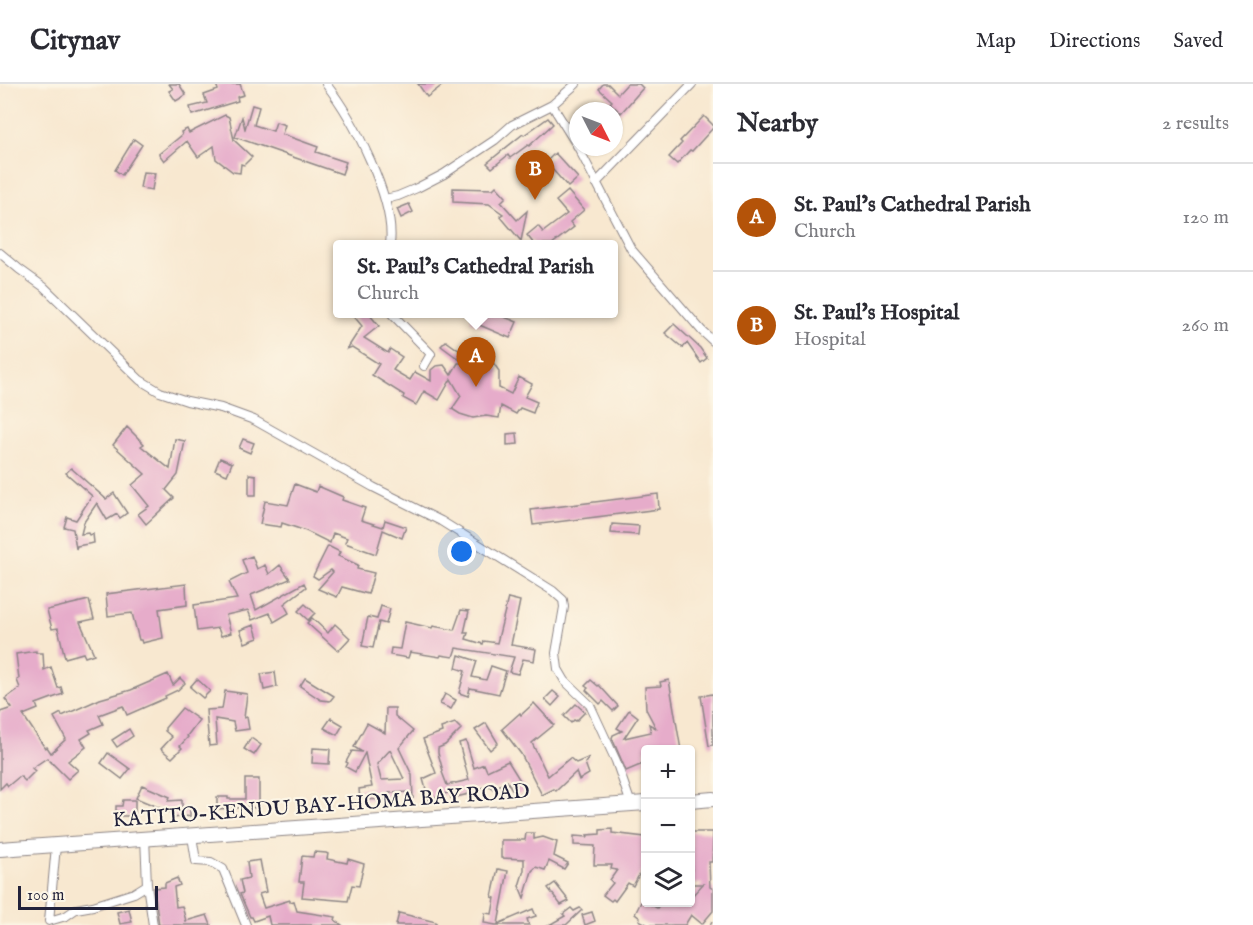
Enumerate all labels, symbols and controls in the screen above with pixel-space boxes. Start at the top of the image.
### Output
text: Citynav [30,24,120,59]
text: Map [976,28,1016,55]
text: Directions [1049,28,1140,55]
text: Saved [1173,28,1223,55]
north arrow [569,102,623,156]
text: Nearby [737,107,818,140]
text: 2 results [1162,111,1229,136]
pin: B [516,150,554,200]
text: St. Paul’s Cathedral Parish [794,191,1031,219]
text: A [750,205,763,230]
text: 120 m [1183,205,1229,230]
text: Church [794,219,856,244]
popup [333,240,618,318]
text: St. Paul’s Cathedral Parish [357,253,594,281]
text: Church [357,281,419,306]
text: St. Paul's Hospital [794,299,959,327]
text: B [750,313,763,338]
text: 260 m [1182,313,1229,338]
text: Hospital [794,327,866,352]
pin: A [456,338,496,387]
your location [447,537,476,566]
map controls [641,745,695,907]
button: + [641,745,695,799]
street label: KATITO-KENDU BAY-HOMA BAY ROAD [112,778,531,835]
button: − [641,799,695,853]
button: layers [641,853,695,907]
scale bar [18,883,158,910]
text: 100 m [27,886,64,906]

